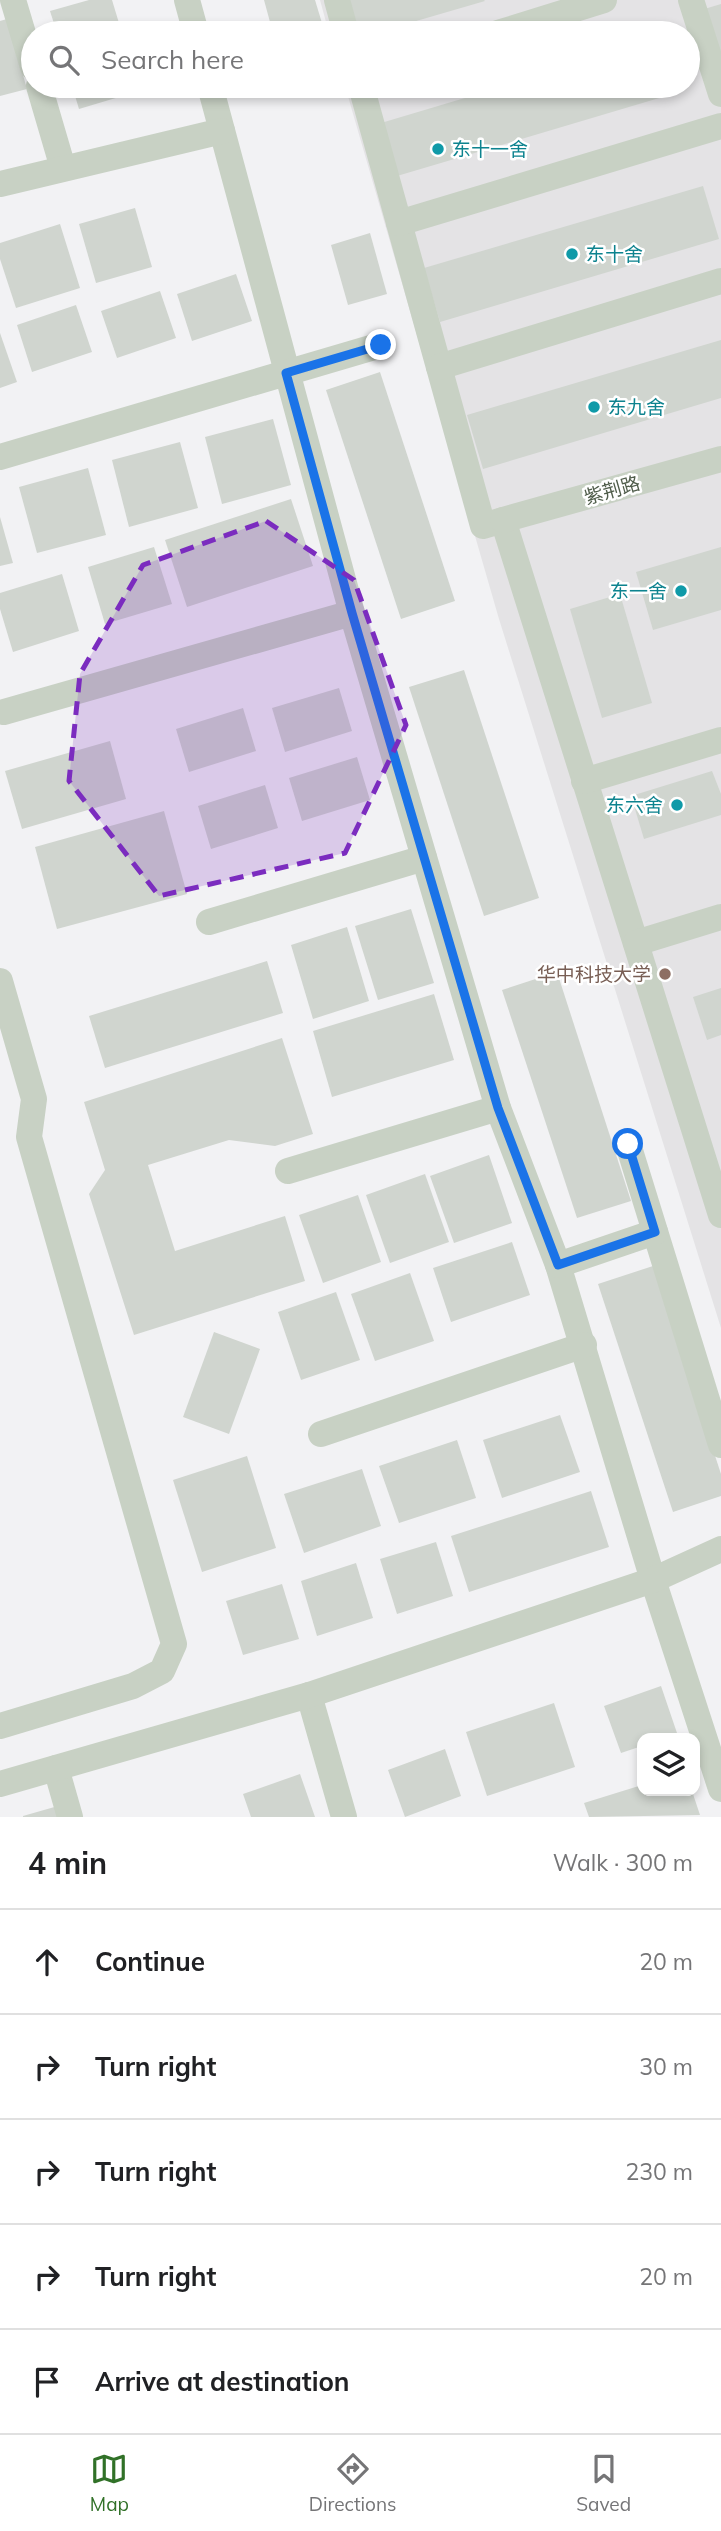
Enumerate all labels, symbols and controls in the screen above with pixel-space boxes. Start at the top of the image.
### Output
search box [21,21,700,98]
icon: search [45,41,83,79]
text: Search here [101,43,244,76]
place label: 东十一舍 [452,137,528,161]
marker: 东十一舍 [430,141,446,157]
place label: 东十舍 [586,242,643,266]
marker: 东十舍 [564,246,580,262]
route end [365,329,396,360]
place label: 东九舍 [608,395,665,419]
marker: 东九舍 [586,399,602,415]
street label: 紫荆路 [581,471,643,509]
place label: 东一舍 [610,579,667,603]
marker: 东一舍 [673,583,689,599]
place label: 东六舍 [606,793,663,817]
marker: 东六舍 [669,797,685,813]
place label: 华中科技大学 [537,962,651,986]
marker: 华中科技大学 [657,966,673,982]
route start [612,1128,643,1159]
map controls [637,1733,700,1796]
button: layers [637,1733,700,1796]
text: 4 min [28,1844,107,1882]
text: Walk · 300 m [553,1848,693,1877]
icon: ahead [28,1943,66,1981]
text: Continue [95,1945,205,1978]
text: 20 m [639,1947,693,1976]
icon: right [28,2048,66,2086]
text: Turn right [95,2050,216,2083]
text: 30 m [639,2052,693,2081]
icon: right [28,2153,66,2191]
text: Turn right [95,2155,216,2188]
text: 230 m [625,2157,693,2186]
icon: right [28,2258,66,2296]
text: Turn right [95,2260,216,2293]
text: 20 m [639,2262,693,2291]
icon: arrive [28,2363,66,2401]
text: Arrive at destination [95,2365,350,2398]
tab: Map [90,2450,129,2516]
tab: Directions [309,2450,397,2516]
tab: Saved [576,2450,631,2516]

